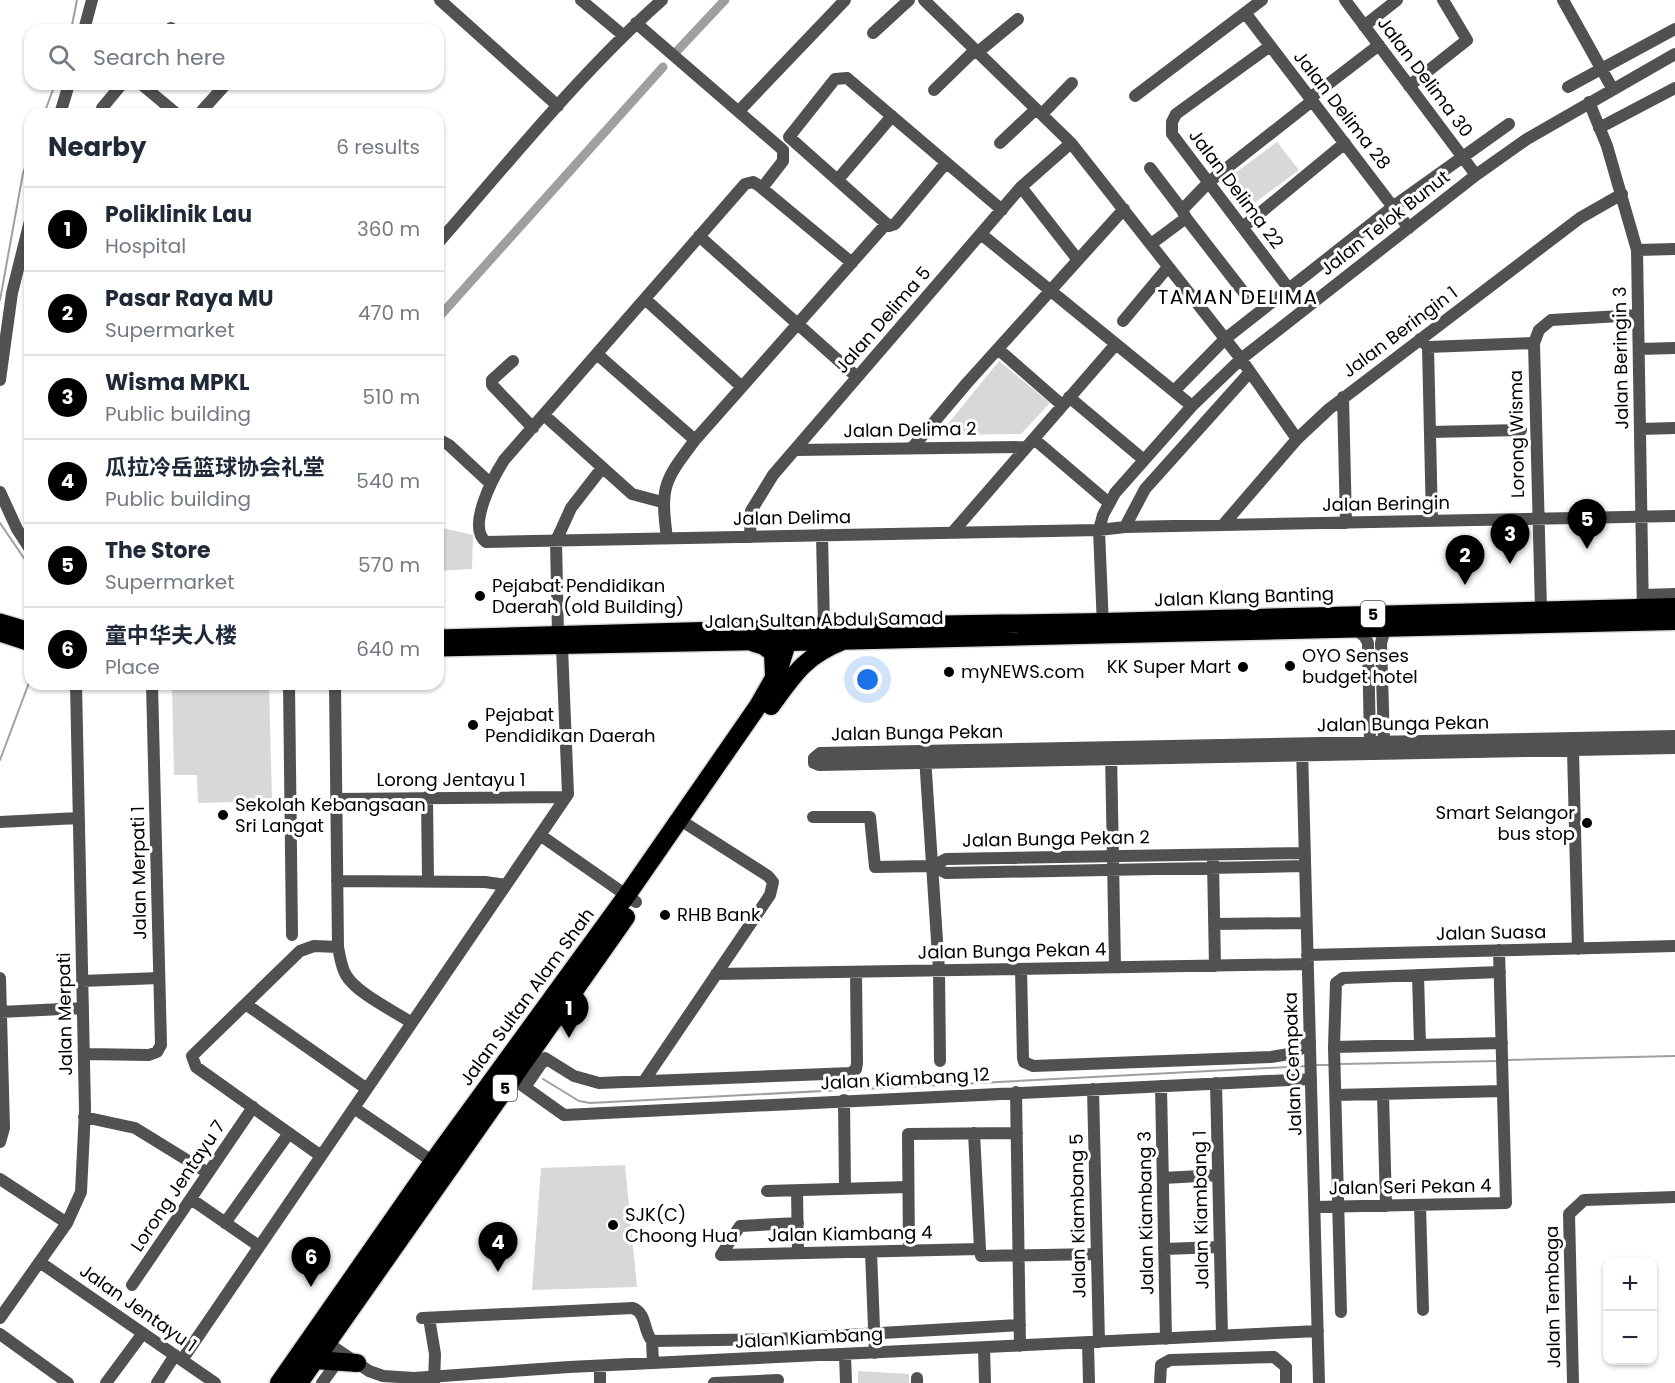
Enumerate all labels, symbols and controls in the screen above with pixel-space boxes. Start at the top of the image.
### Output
street label: Jalan Delima 30 [1372,11,1479,142]
search box [24,24,444,90]
icon: search [45,41,78,74]
text: Search here [93,42,226,73]
street label: Jalan Delima 28 [1288,45,1397,174]
street label: Jalan Delima 22 [1183,124,1290,254]
text: Nearby [48,129,146,165]
text: 6 results [336,133,420,161]
street label: Jalan Telok Bunut [1315,164,1455,281]
text: Poliklinik Lau [105,199,252,230]
text: 1 [64,215,71,243]
text: 360 m [357,215,420,243]
text: Hospital [105,232,186,260]
street label: Jalan Delima 5 [829,261,936,379]
street label: Jalan Beringin 1 [1337,280,1462,383]
text: Pasar Raya MU [105,283,273,314]
district label: TAMAN DELIMA [1157,283,1319,311]
street label: Jalan Beringin 3 [1607,286,1634,430]
text: 2 [62,299,73,327]
text: 470 m [358,299,420,327]
text: Supermarket [105,316,234,344]
text: Wisma MPKL [105,367,250,398]
street label: Lorong Wisma [1503,370,1530,498]
text: 3 [61,383,74,411]
text: 510 m [363,383,420,411]
text: Public building [105,400,251,428]
street label: Jalan Delima 2 [843,416,977,443]
text: 瓜拉冷岳篮球协会礼堂 [105,452,325,483]
text: 4 [61,467,74,495]
text: 540 m [356,467,420,495]
text: Public building [105,485,251,513]
street label: Jalan Beringin [1322,490,1450,517]
pin: 5 [1568,500,1606,549]
street label: Jalan Delima [733,504,851,531]
pin: 3 [1490,514,1530,564]
text: The Store [105,535,211,566]
pin: 2 [1446,536,1484,585]
text: 5 [61,551,74,579]
text: 570 m [358,551,420,579]
text: Supermarket [105,568,234,596]
place label: Pejabat Pendidikan Daerah (old Building) [492,573,684,619]
street label: Jalan Klang Banting [1154,581,1334,612]
marker: Pejabat Pendidikan Daerah (old Building) [473,589,487,603]
road number: 5 [1361,601,1385,627]
street label: Jalan Sultan Abdul Samad [704,605,944,634]
text: 童中华夫人楼 [105,620,237,651]
text: 6 [61,635,74,663]
text: 640 m [356,635,420,663]
place label: OYO Senses budget hotel [1302,643,1418,689]
text: Place [105,653,160,681]
place label: KK Super Mart [1107,654,1231,679]
place label: myNEWS.com [961,659,1084,684]
marker: OYO Senses budget hotel [1283,659,1297,673]
marker: KK Super Mart [1236,660,1250,674]
your location [853,665,882,694]
marker: myNEWS.com [942,665,956,679]
place label: Pejabat Pendidikan Daerah [485,702,656,748]
street label: Jalan Bunga Pekan [1317,709,1489,738]
marker: Pejabat Pendidikan Daerah [466,718,480,732]
street label: Jalan Bunga Pekan [831,718,1003,747]
street label: Lorong Jentayu 1 [376,767,526,792]
place label: Sekolah Kebangsaan Sri Langat [235,792,426,838]
place label: Smart Selangor bus stop [1435,800,1575,846]
street label: Jalan Merpati 1 [125,806,152,940]
marker: Sekolah Kebangsaan Sri Langat [216,808,230,822]
marker: Smart Selangor bus stop [1580,816,1594,830]
street label: Jalan Bunga Pekan 2 [962,824,1150,853]
place label: RHB Bank [677,902,761,927]
street label: Jalan Sultan Alam Shah [454,903,600,1091]
marker: RHB Bank [658,908,672,922]
street label: Jalan Suasa [1436,919,1546,946]
street label: Jalan Bunga Pekan 4 [918,936,1106,965]
street label: Jalan Merpati [51,952,78,1076]
pin: 1 [550,988,588,1038]
street label: Jalan Cempaka [1277,992,1308,1136]
street label: Jalan Kiambang 12 [820,1062,990,1095]
road number: 5 [493,1075,517,1101]
street label: Lorong Jentayu 7 [124,1115,231,1256]
street label: Jalan Kiambang 1 [1187,1130,1214,1290]
street label: Jalan Kiambang 3 [1132,1131,1159,1295]
street label: Jalan Kiambang 5 [1064,1133,1091,1299]
street label: Jalan Seri Pekan 4 [1328,1173,1492,1200]
place label: SJK(C) Choong Hua [625,1202,738,1248]
marker: SJK(C) Choong Hua [606,1218,620,1232]
street label: Jalan Kiambang 4 [767,1220,933,1247]
pin: 4 [478,1222,518,1272]
street label: Jalan Tembaga [1539,1225,1566,1369]
pin: 6 [292,1238,330,1287]
map controls [1603,1257,1657,1365]
button: + [1603,1257,1657,1311]
street label: Jalan Jentayu 1 [75,1258,202,1357]
button: − [1603,1311,1657,1365]
street label: Jalan Kiambang [734,1321,884,1354]

